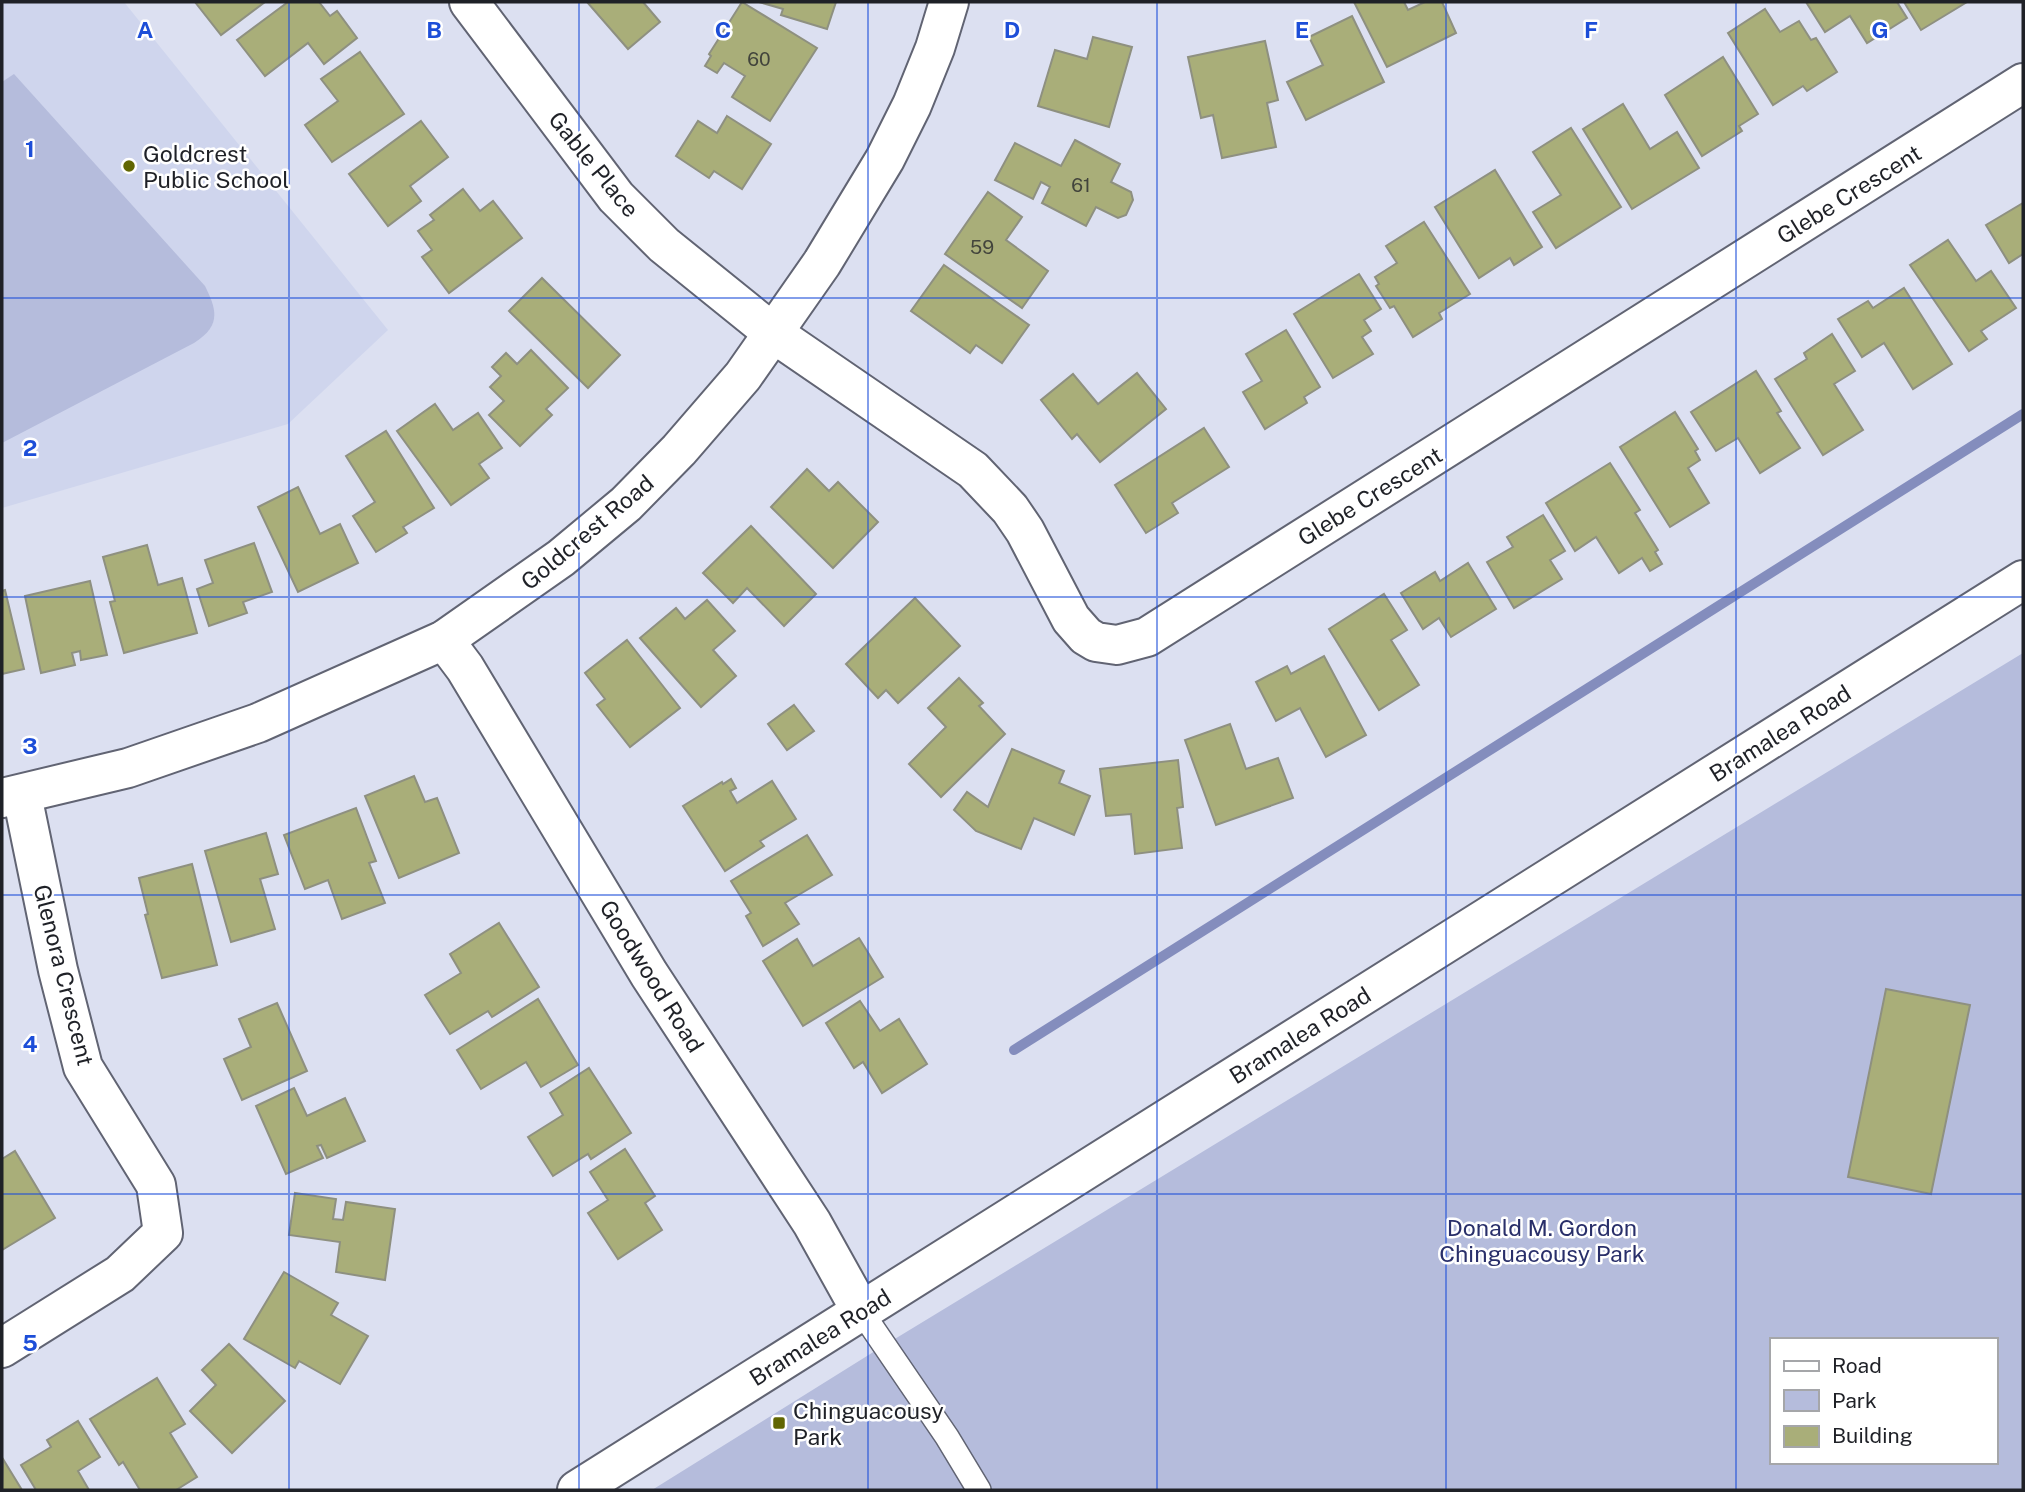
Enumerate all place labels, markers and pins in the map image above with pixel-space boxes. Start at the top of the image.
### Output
place label: Goldcrest Public School [143,140,289,193]
marker: Goldcrest Public School [121,158,137,174]
place label: Chinguacousy Park [793,1397,944,1450]
marker: Chinguacousy Park [771,1415,787,1431]

